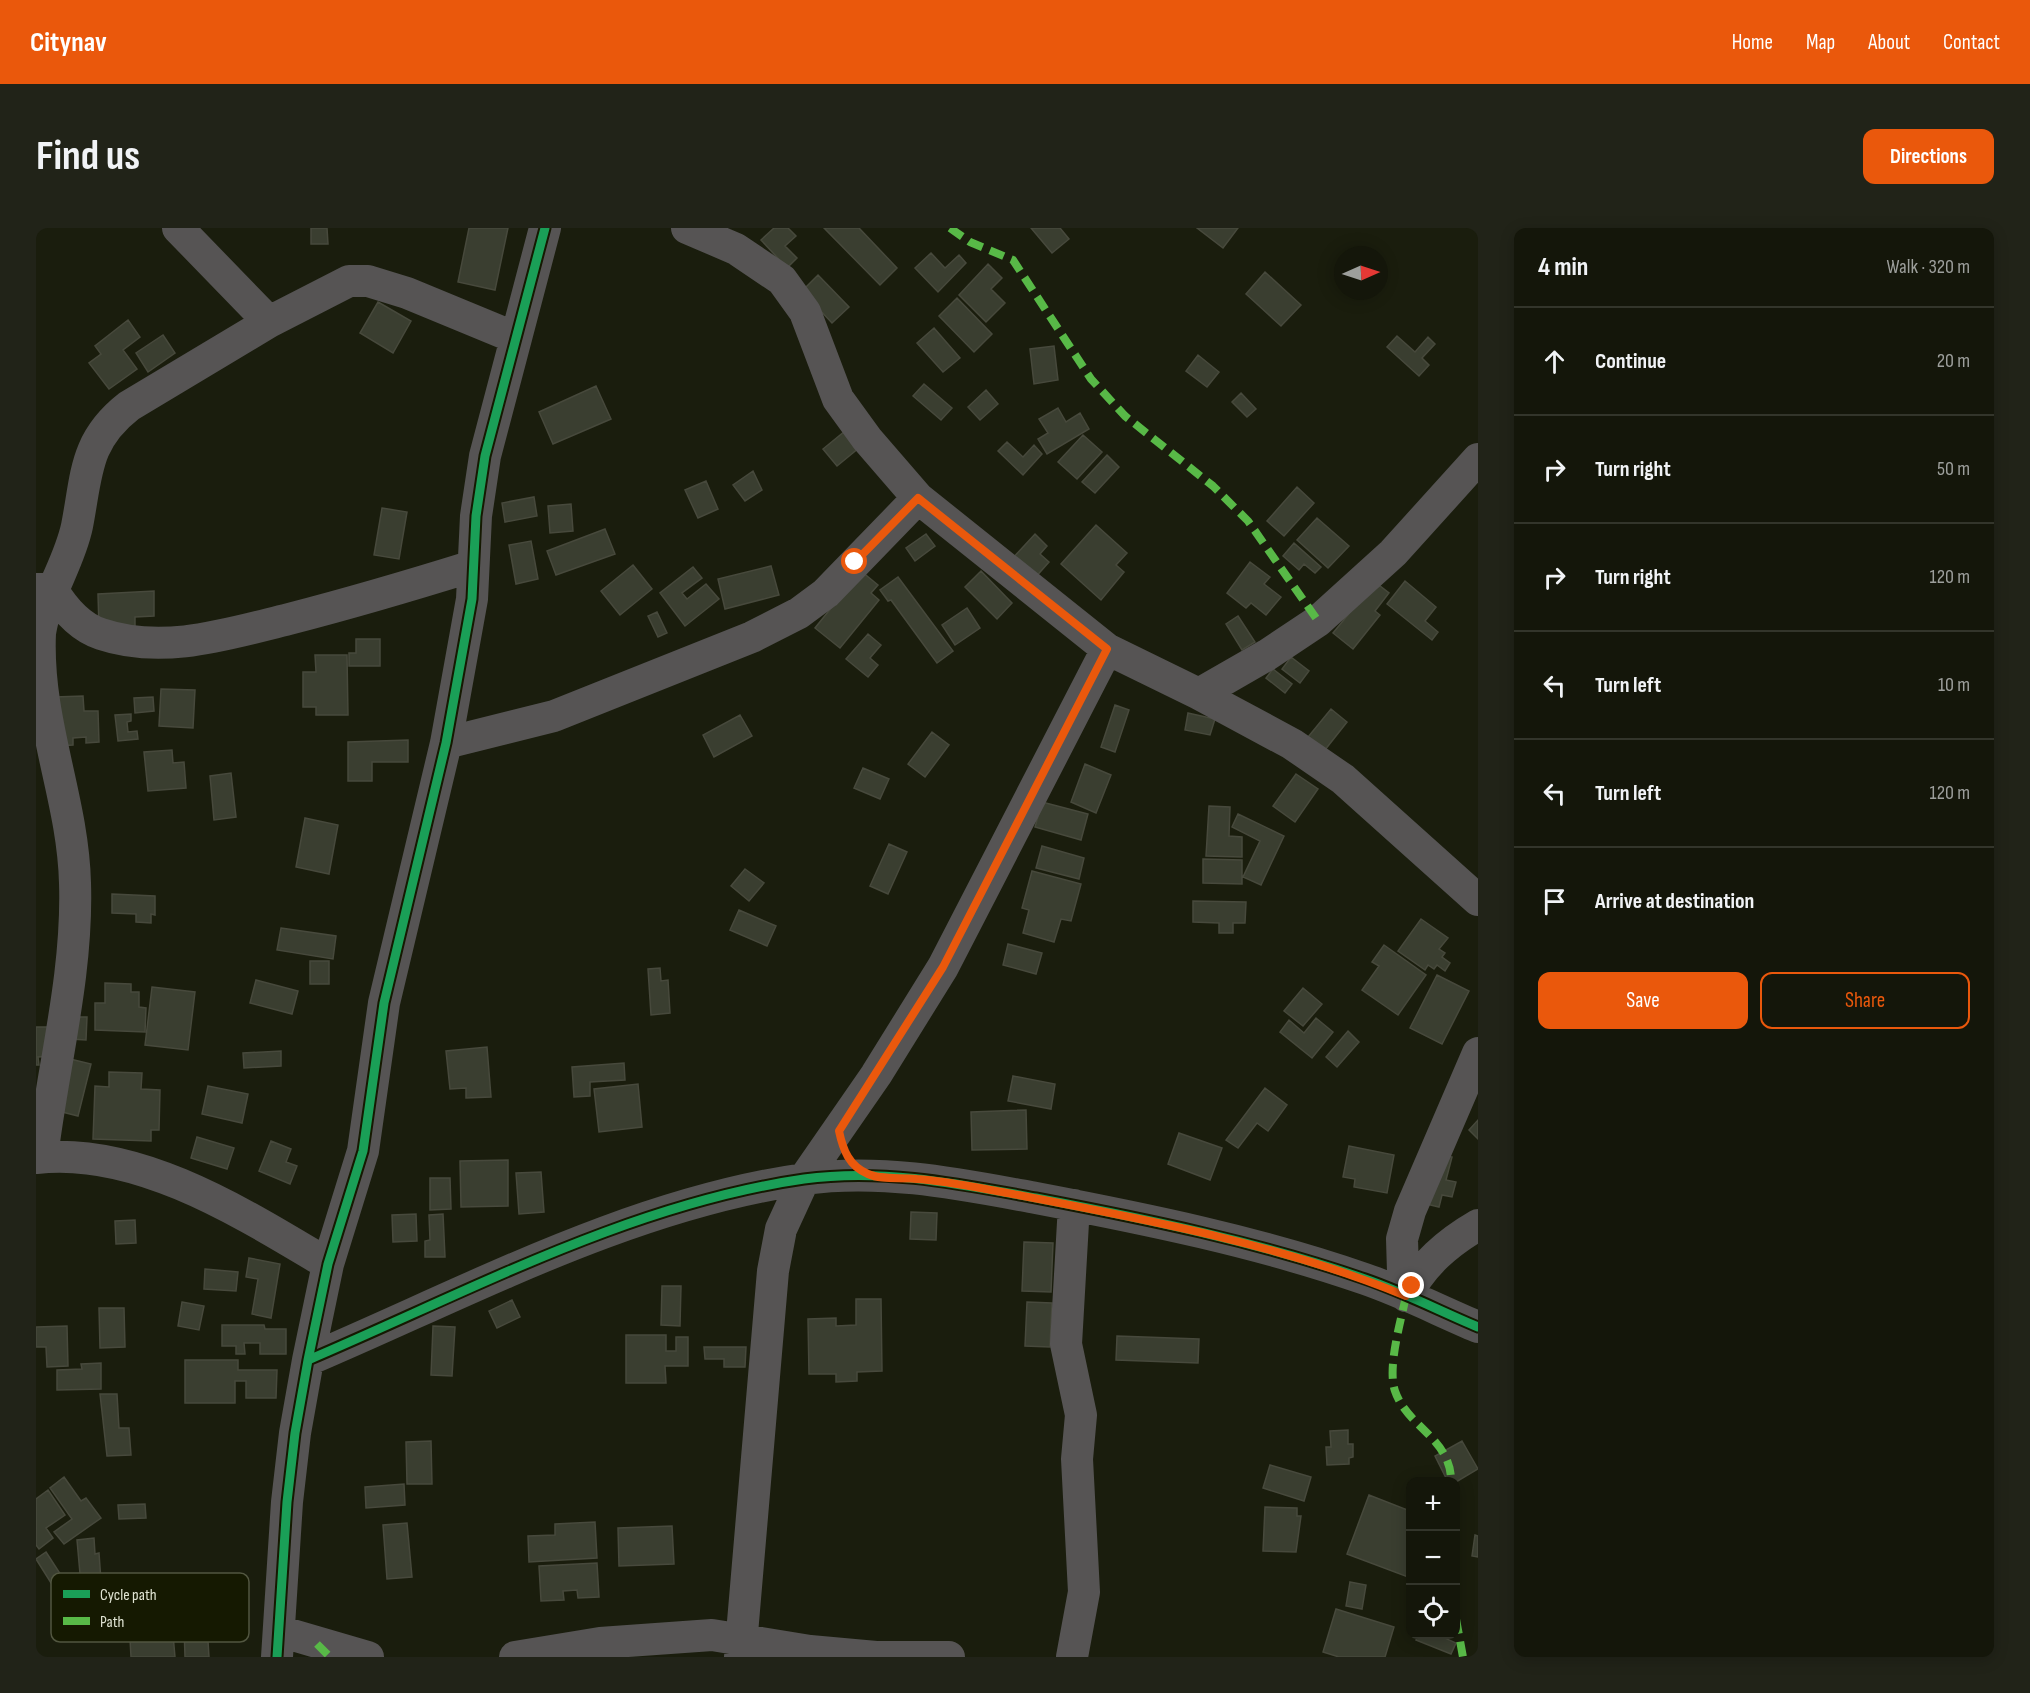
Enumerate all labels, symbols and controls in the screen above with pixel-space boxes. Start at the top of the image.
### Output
text: Citynav [30,26,107,59]
text: Home [1732,30,1773,55]
text: Map [1806,30,1835,55]
text: About [1868,30,1910,55]
text: Contact [1943,30,2000,55]
button: Directions [1863,129,1994,184]
text: Find us [36,131,140,182]
north arrow [1334,246,1388,300]
text: 4 min [1538,252,1588,283]
text: Walk · 320 m [1887,255,1970,279]
icon: ahead [1538,345,1571,378]
text: Continue [1595,348,1666,375]
text: 20 m [1937,349,1970,373]
icon: right [1538,453,1571,486]
text: Turn right [1595,456,1671,483]
text: 50 m [1937,457,1970,481]
route start [841,548,867,574]
icon: right [1538,561,1571,594]
text: Turn right [1595,564,1671,591]
text: 120 m [1930,565,1970,589]
icon: left [1538,669,1571,702]
text: Turn left [1595,672,1661,699]
text: 10 m [1938,673,1970,697]
icon: left [1538,777,1571,810]
text: Turn left [1595,780,1661,807]
text: 120 m [1930,781,1970,805]
icon: arrive [1538,885,1571,918]
text: Arrive at destination [1595,888,1754,915]
button: Save [1538,972,1748,1029]
button: Share [1760,972,1970,1029]
route end [1398,1272,1424,1298]
map controls [1406,1477,1460,1639]
button: + [1406,1477,1460,1531]
button: − [1406,1531,1460,1585]
legend [51,1573,249,1642]
button: locate [1406,1585,1460,1639]
text: Cycle path [100,1586,157,1605]
text: Path [100,1613,124,1632]

